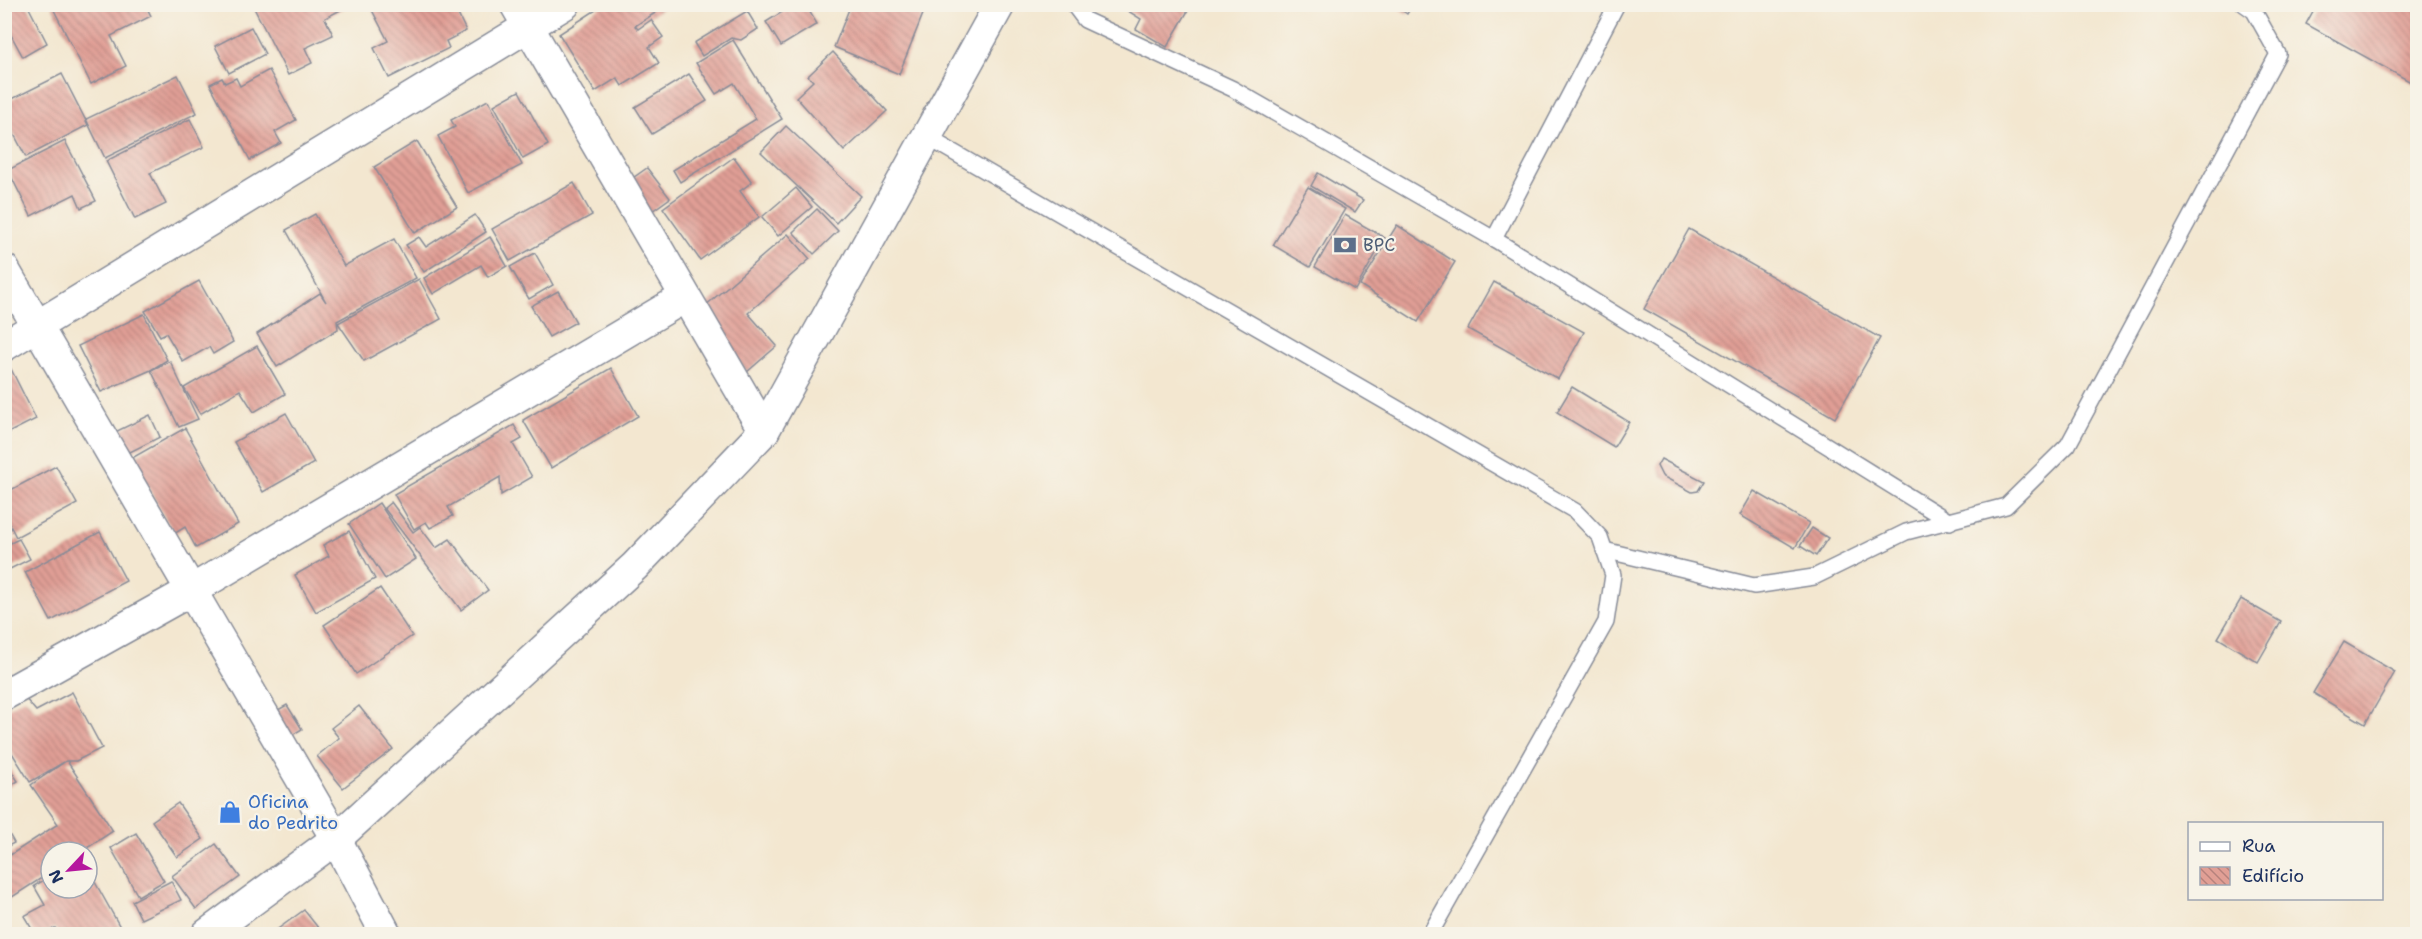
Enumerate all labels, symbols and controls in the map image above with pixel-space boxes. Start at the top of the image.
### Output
bank icon: BPC [1332,232,1358,258]
place label: BPC [1363,233,1395,257]
place label: Oficina do Pedrito [248,790,338,835]
shop icon: Oficina do Pedrito [217,799,243,825]
legend [2188,822,2383,900]
text: Rua [2242,834,2275,858]
north arrow [39,840,99,900]
text: Edifício [2242,864,2304,888]
text: N [44,866,68,887]

